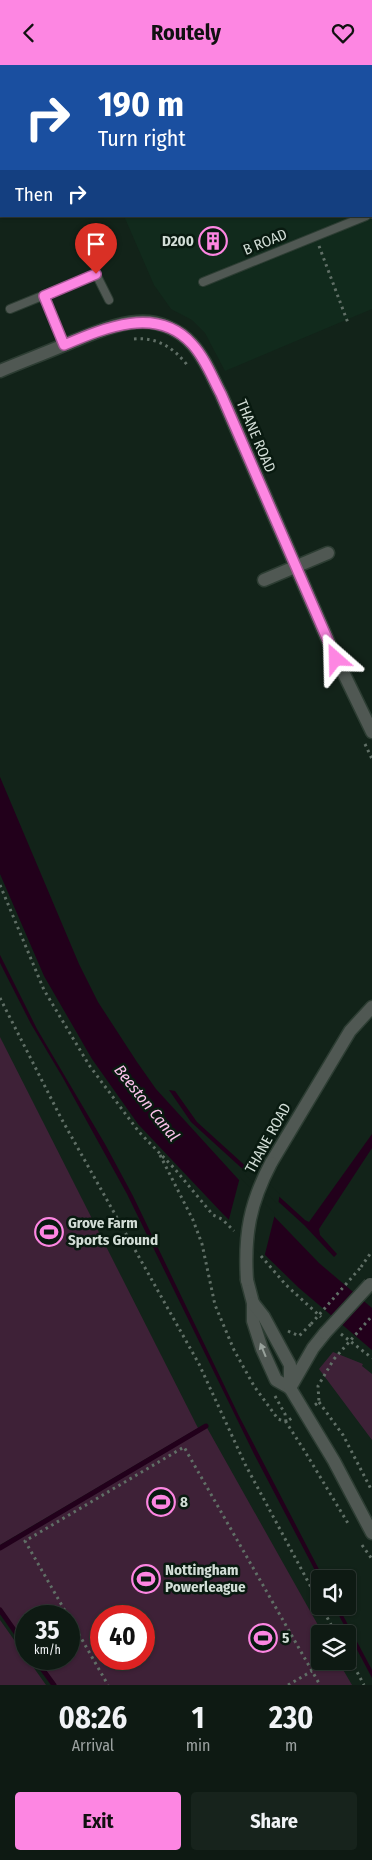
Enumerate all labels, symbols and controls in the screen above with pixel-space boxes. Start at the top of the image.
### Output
icon: back [15,19,43,47]
text: Routely [151,19,221,46]
icon: heart [329,19,357,47]
text: 190 m [98,83,184,125]
icon: right [15,85,80,150]
text: Turn right [98,125,186,152]
icon: right [63,180,91,208]
text: Then [15,183,53,206]
pin [75,223,117,274]
street label: B ROAD [240,225,290,259]
building icon: D200 [198,226,228,256]
icon: arrive [82,230,110,258]
place label: D200 [162,232,194,250]
street label: THANE ROAD [233,397,279,475]
position arrow [309,632,361,684]
water label: Beeston Canal [110,1061,184,1145]
street label: THANE ROAD [241,1100,295,1176]
place label: Grove Farm Sports Ground [68,1214,158,1249]
sports icon: Grove Farm Sports Ground [34,1217,64,1247]
one-way arrow [259,1342,267,1357]
sports icon: 8 [146,1487,176,1517]
place label: 8 [180,1493,188,1511]
place label: Nottingham Powerleague [165,1561,246,1596]
sports icon: Nottingham Powerleague [131,1564,161,1594]
map controls [311,1570,356,1670]
button: sound [311,1570,356,1615]
speed limit sign: 40 [90,1605,155,1670]
text: 35 [35,1616,60,1646]
sports icon: 5 [248,1623,278,1653]
button: layers [311,1625,356,1670]
place label: 5 [282,1629,289,1647]
text: km/h [34,1643,61,1657]
text: 08:26 [59,1700,127,1736]
text: 1 [192,1700,204,1736]
text: 230 [269,1700,313,1736]
text: Arrival [72,1736,114,1755]
text: min [186,1736,210,1755]
text: m [285,1736,297,1755]
button: Exit [15,1792,181,1850]
button: Share [191,1792,357,1850]

